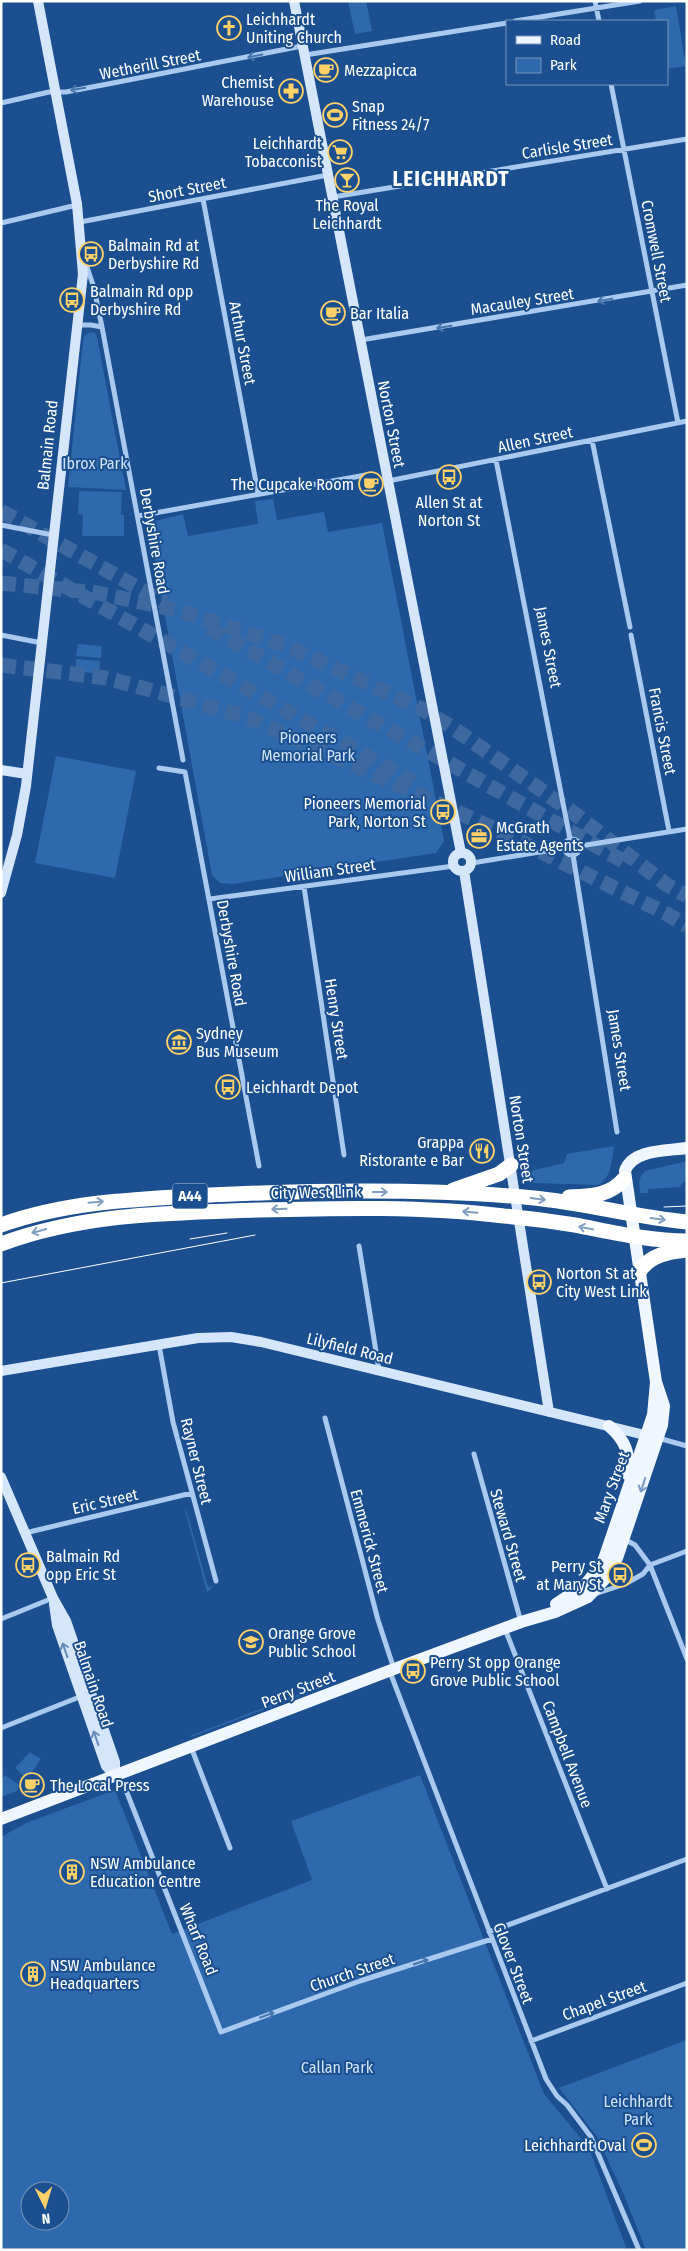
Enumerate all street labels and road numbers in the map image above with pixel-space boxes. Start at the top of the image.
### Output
street label: Wetherill Street [98,45,203,84]
street label: Carlisle Street [520,130,615,163]
street label: Short Street [147,173,228,206]
street label: Cromwell Street [637,198,676,305]
street label: Macauley Street [469,284,576,319]
street label: Arthur Street [225,300,260,387]
street label: Norton Street [374,379,409,470]
street label: Balmain Road [33,399,62,491]
street label: Allen Street [496,422,575,457]
street label: Derbyshire Road [136,486,173,596]
street label: James Street [531,605,566,690]
street label: Francis Street [645,686,680,777]
street label: William Street [283,855,378,886]
street label: Derbyshire Road [213,898,250,1008]
street label: Henry Street [321,977,352,1062]
street label: James Street [604,1008,635,1093]
street label: Norton Street [505,1094,538,1185]
street label: City West Link [270,1182,362,1203]
road number: A44 [172,1184,208,1208]
street label: Lilyfield Road [305,1329,395,1368]
street label: Rayner Street [177,1416,217,1507]
street label: Mary Street [590,1448,633,1526]
street label: Eric Street [70,1485,141,1518]
street label: Steward Street [486,1486,531,1585]
street label: Emmerick Street [347,1487,393,1596]
street label: Balmain Road [70,1638,117,1730]
street label: Perry Street [259,1666,338,1712]
street label: Campbell Avenue [538,1698,597,1811]
street label: Wharf Road [176,1901,222,1978]
street label: Glover Street [489,1920,538,2007]
street label: Church Street [307,1949,398,1996]
street label: Chapel Street [560,1976,649,2024]

